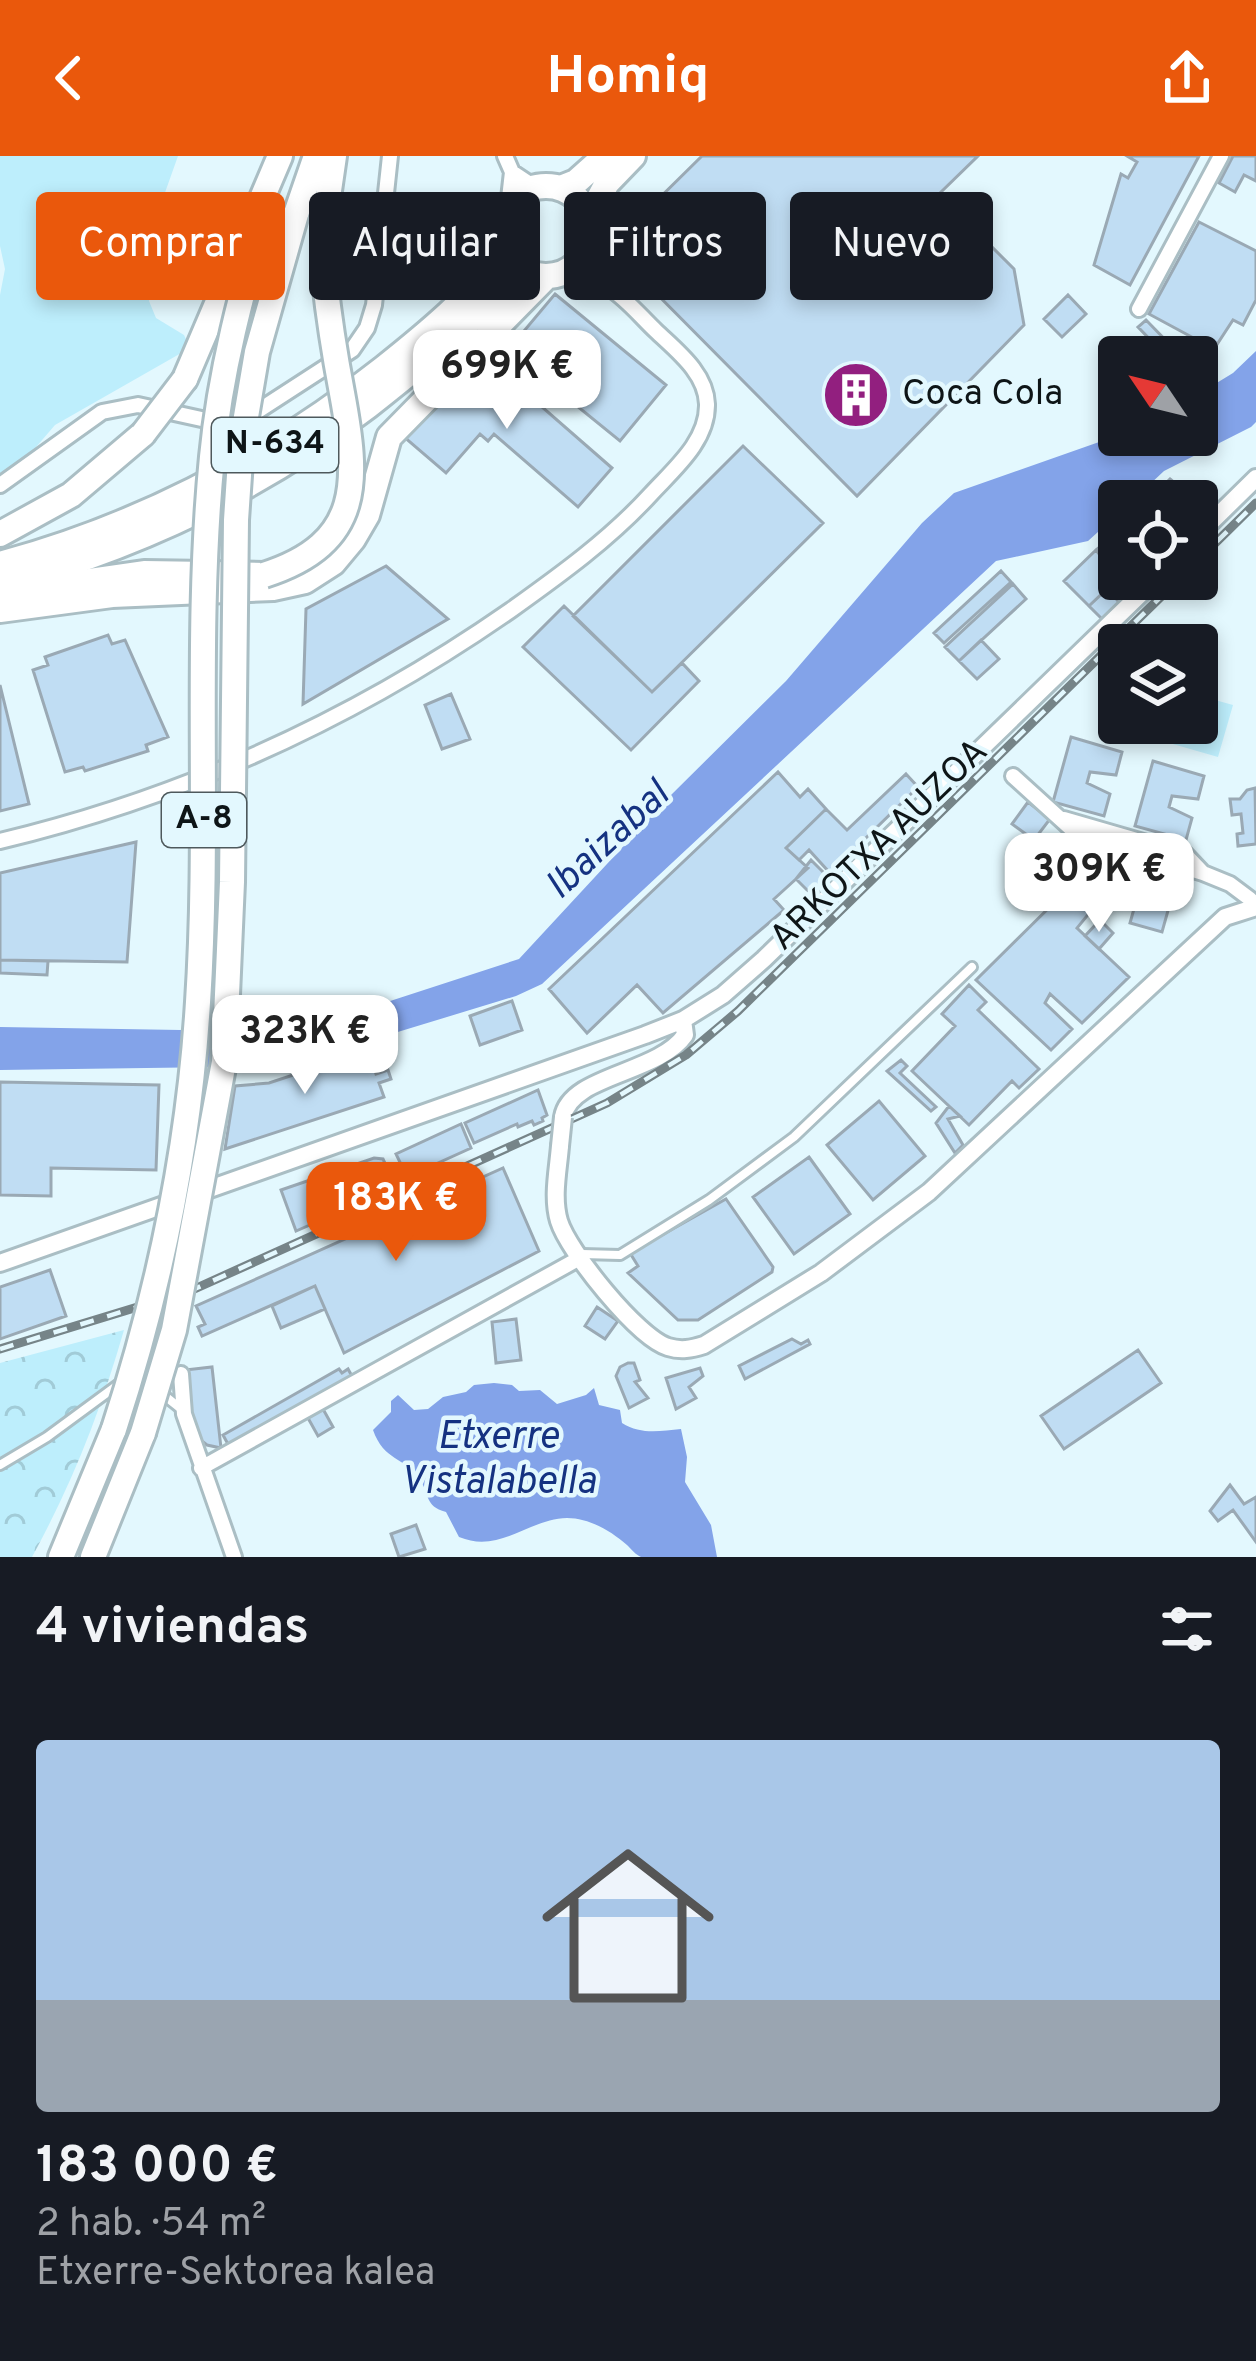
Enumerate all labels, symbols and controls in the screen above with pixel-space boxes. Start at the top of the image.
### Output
text: Homiq [547,44,709,113]
icon: back [36,45,102,111]
icon: share [1154,45,1220,111]
chip: Comprar [36,192,285,300]
chip: Alquilar [309,192,540,300]
chip: Filtros [564,192,766,300]
chip: Nuevo [790,192,993,300]
pin: 699K € [409,330,605,432]
north arrow [1098,336,1218,456]
map controls [1098,336,1218,744]
text: 699K € [440,344,574,393]
building icon: Coca Cola [821,360,891,430]
place label: Coca Cola [902,372,1063,418]
road number: N-634 [212,418,338,472]
button: locate [1098,480,1218,600]
button: layers [1098,624,1218,744]
street label: ARKOTXA AUZOA [761,730,999,962]
water label: Ibaizabal [537,771,683,912]
road number: A-8 [162,793,246,847]
pin: 309K € [1001,833,1197,935]
text: 309K € [1032,847,1166,896]
pin: 323K € [207,995,403,1097]
text: 323K € [239,1009,371,1058]
pin: 183K € [298,1162,494,1264]
text: 183K € [333,1176,459,1225]
water label: Etxerre Vistalabella [400,1414,597,1508]
icon: filters [1154,1596,1220,1662]
text: 4 viviendas [36,1597,309,1662]
icon: home [520,1818,736,2034]
text: 183 000 € [36,2136,278,2201]
text: 2 hab. · 54 m² [36,2201,266,2250]
text: Etxerre-Sektorea kalea [36,2250,435,2299]

